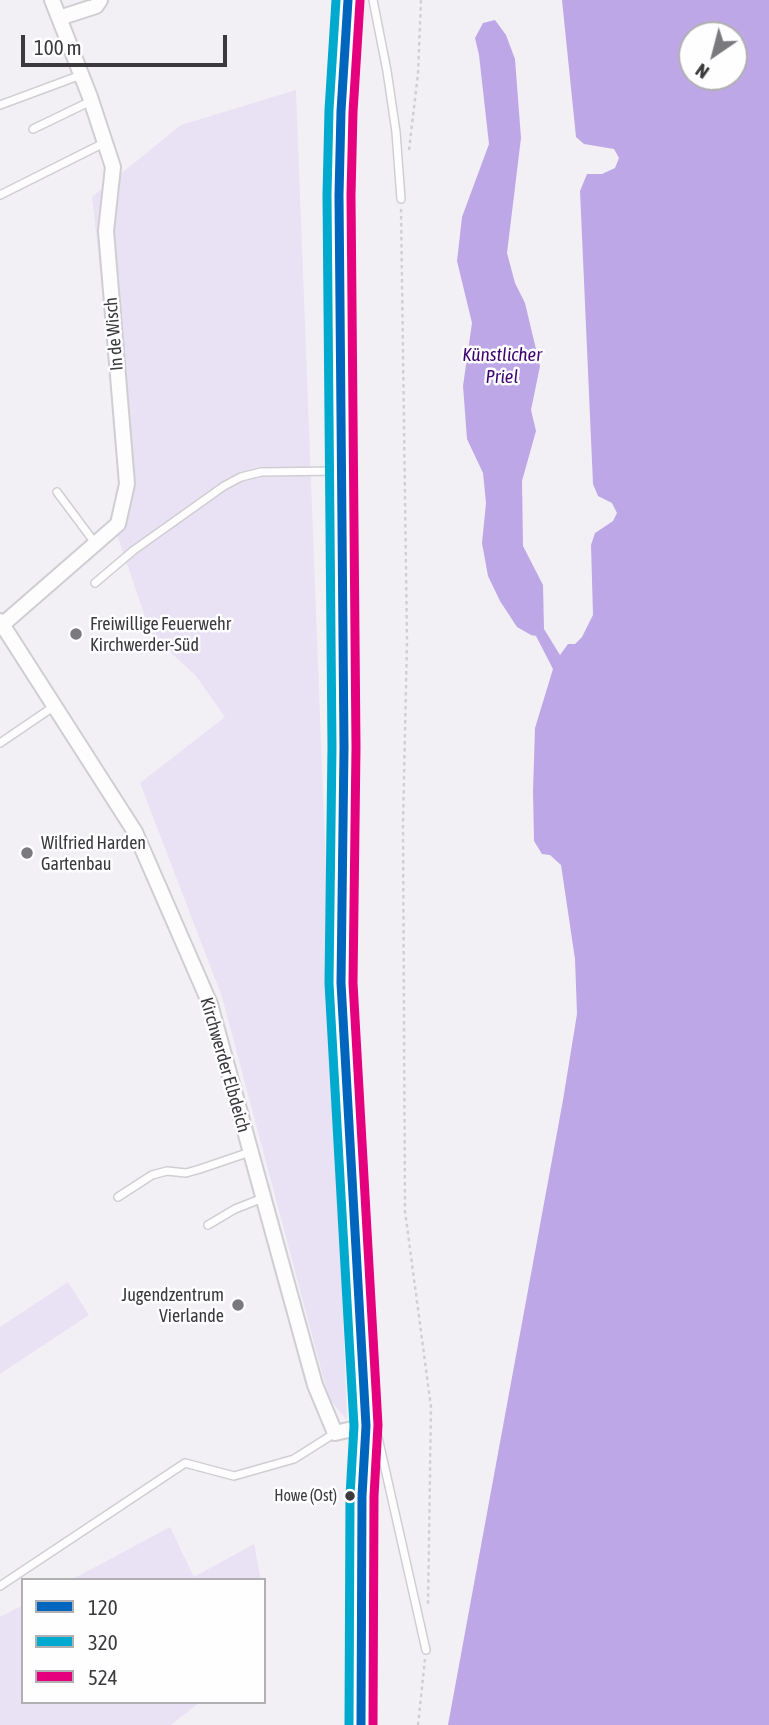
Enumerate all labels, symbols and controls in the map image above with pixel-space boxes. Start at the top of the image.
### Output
scale bar [24,21,231,65]
north arrow [678,21,748,91]
text: 100 m [34,35,82,59]
text: N [691,59,713,84]
street label: In de Wisch [100,296,128,372]
water label: Künstlicher Priel [462,344,542,388]
place label: Freiwillige Feuerwehr Kirchwerder-Süd [90,613,231,656]
marker: Freiwillige Feuerwehr Kirchwerder-Süd [68,626,84,642]
place label: Wilfried Harden Gartenbau [41,832,146,874]
marker: Wilfried Harden Gartenbau [19,845,35,861]
street label: Kirchwerder Elbdeich [195,995,255,1135]
place label: Jugendzentrum Vierlande [121,1284,224,1326]
marker: Jugendzentrum Vierlande [230,1297,246,1313]
place label: Howe (Ost) [274,1486,337,1506]
marker: Howe (Ost) [343,1489,357,1503]
legend [21,1578,266,1704]
text: 120 [88,1595,118,1619]
text: 320 [88,1630,118,1654]
text: 524 [88,1665,118,1689]

